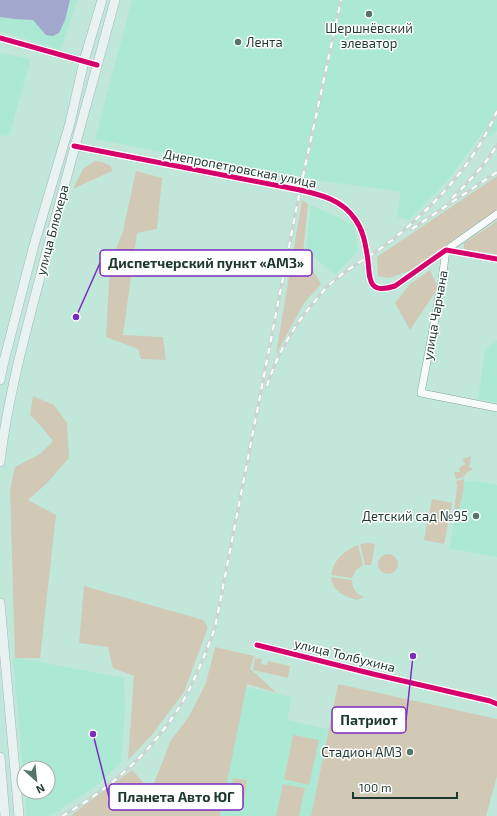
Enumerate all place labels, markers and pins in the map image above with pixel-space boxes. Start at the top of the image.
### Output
marker: Шершнёвский элеватор [364,9,374,19]
place label: Шершнёвский элеватор [325,20,413,51]
place label: Лента [246,34,283,50]
marker: Лента [233,37,243,47]
callout: Диспетчерский пункт «АМЗ» [100,250,312,276]
place label: Детский сад №95 [362,508,468,524]
marker: Детский сад №95 [471,511,481,521]
callout: Патриот [332,707,406,733]
place label: Стадион АМЗ [321,744,402,760]
marker: Стадион АМЗ [405,747,415,757]
callout: Планета Авто ЮГ [109,784,243,810]

